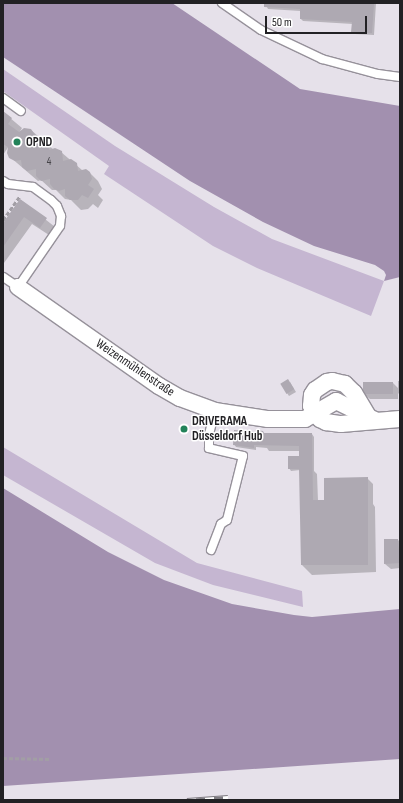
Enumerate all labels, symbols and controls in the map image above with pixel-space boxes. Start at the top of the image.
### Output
scale bar [267,8,369,34]
text: 50 m [272,15,292,30]
place label: OPND [26,134,52,150]
marker: OPND [11,136,23,148]
house number: 4 [47,155,51,169]
street label: Weizenmühlenstraße [93,336,177,400]
place label: DRIVERAMA Düsseldorf Hub [192,414,262,445]
marker: DRIVERAMA Düsseldorf Hub [179,424,189,434]

